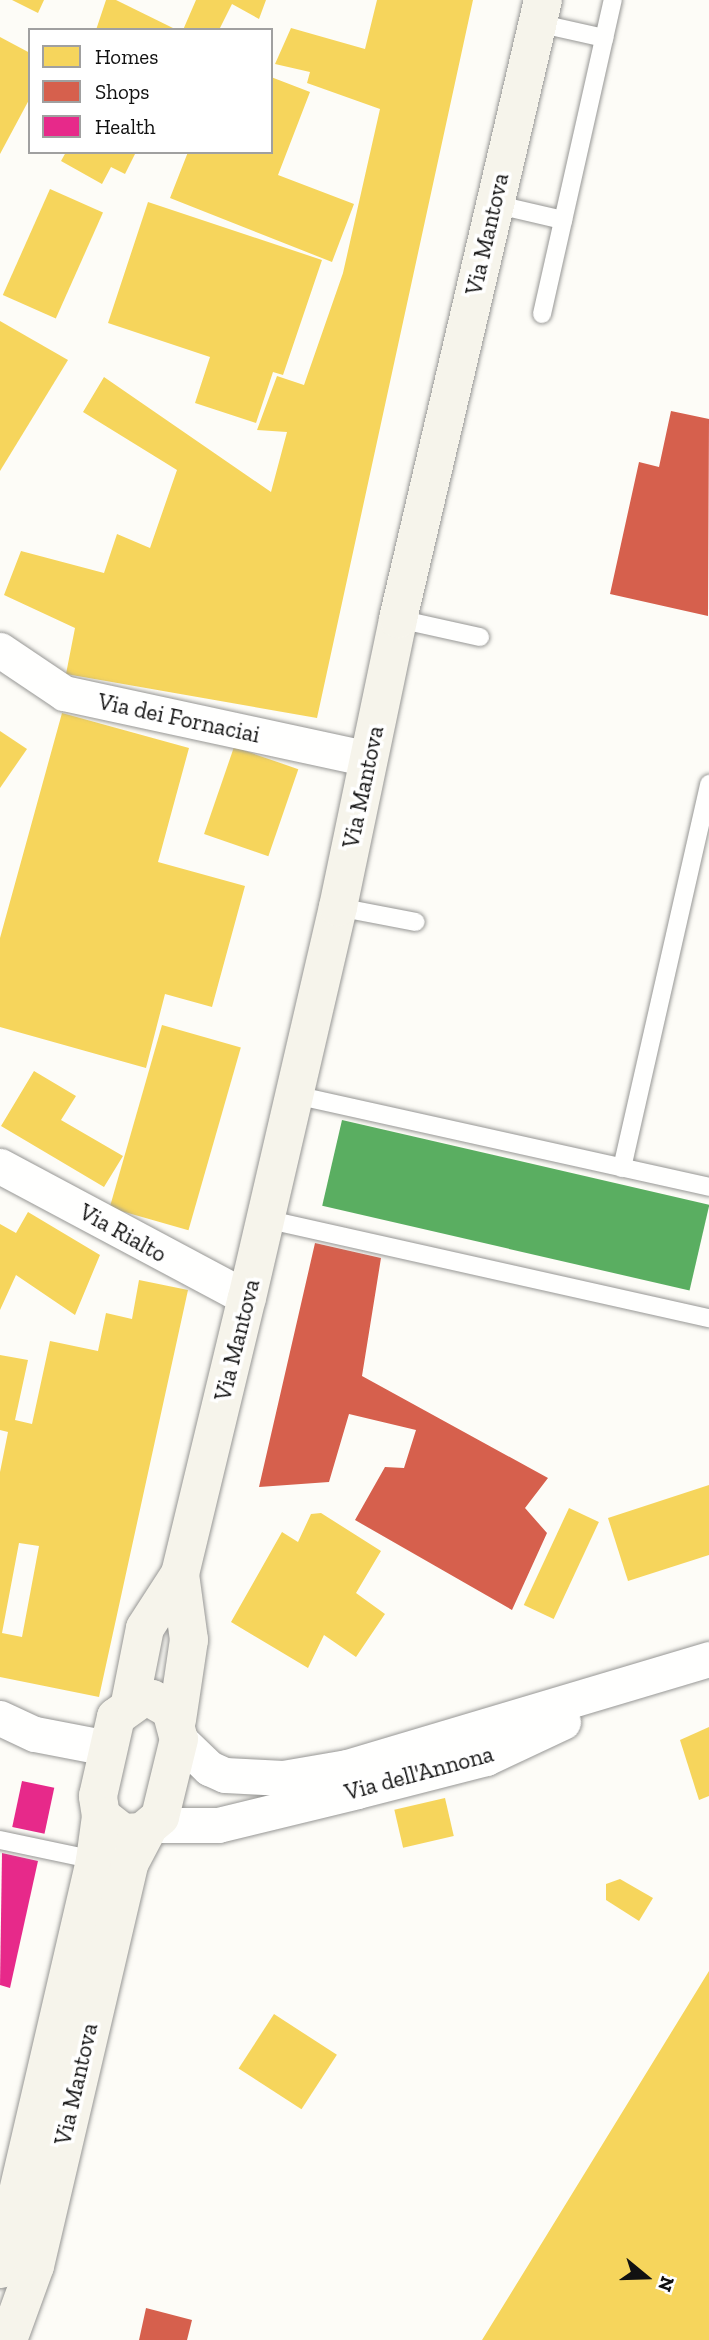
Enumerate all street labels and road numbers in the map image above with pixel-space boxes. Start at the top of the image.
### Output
street label: Via Mantova [460,170,514,298]
street label: Via dei Fornaciai [95,687,263,749]
street label: Via Mantova [337,723,389,851]
street label: Via Rialto [75,1198,171,1268]
street label: Via Mantova [209,1276,265,1404]
street label: Via dell'Annona [342,1740,496,1806]
street label: Via Mantova [49,2020,103,2148]

